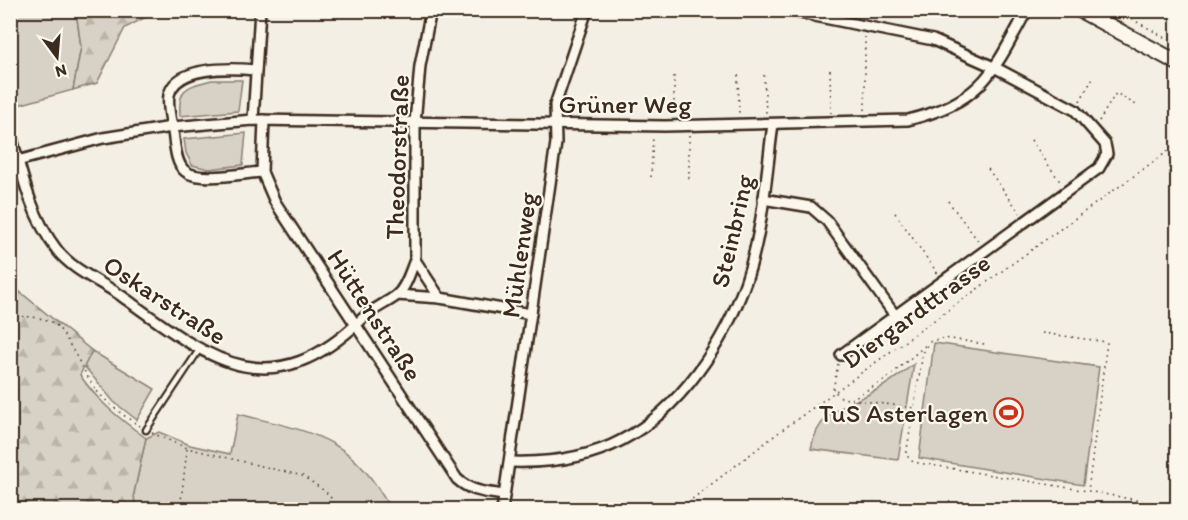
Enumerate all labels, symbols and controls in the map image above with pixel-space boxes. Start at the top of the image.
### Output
north arrow [27,27,87,87]
text: N [53,60,69,82]
street label: Theodorstraße [378,74,416,240]
street label: Grüner Weg [559,88,692,120]
street label: Steinbring [703,171,761,291]
street label: Mühlenweg [494,189,544,320]
street label: Hüttenstraße [320,243,430,387]
street label: Diergardttrasse [836,247,996,375]
street label: Oskarstraße [97,248,233,352]
place label: TuS Asterlagen [819,397,988,429]
sports icon: TuS Asterlagen [993,397,1025,429]

